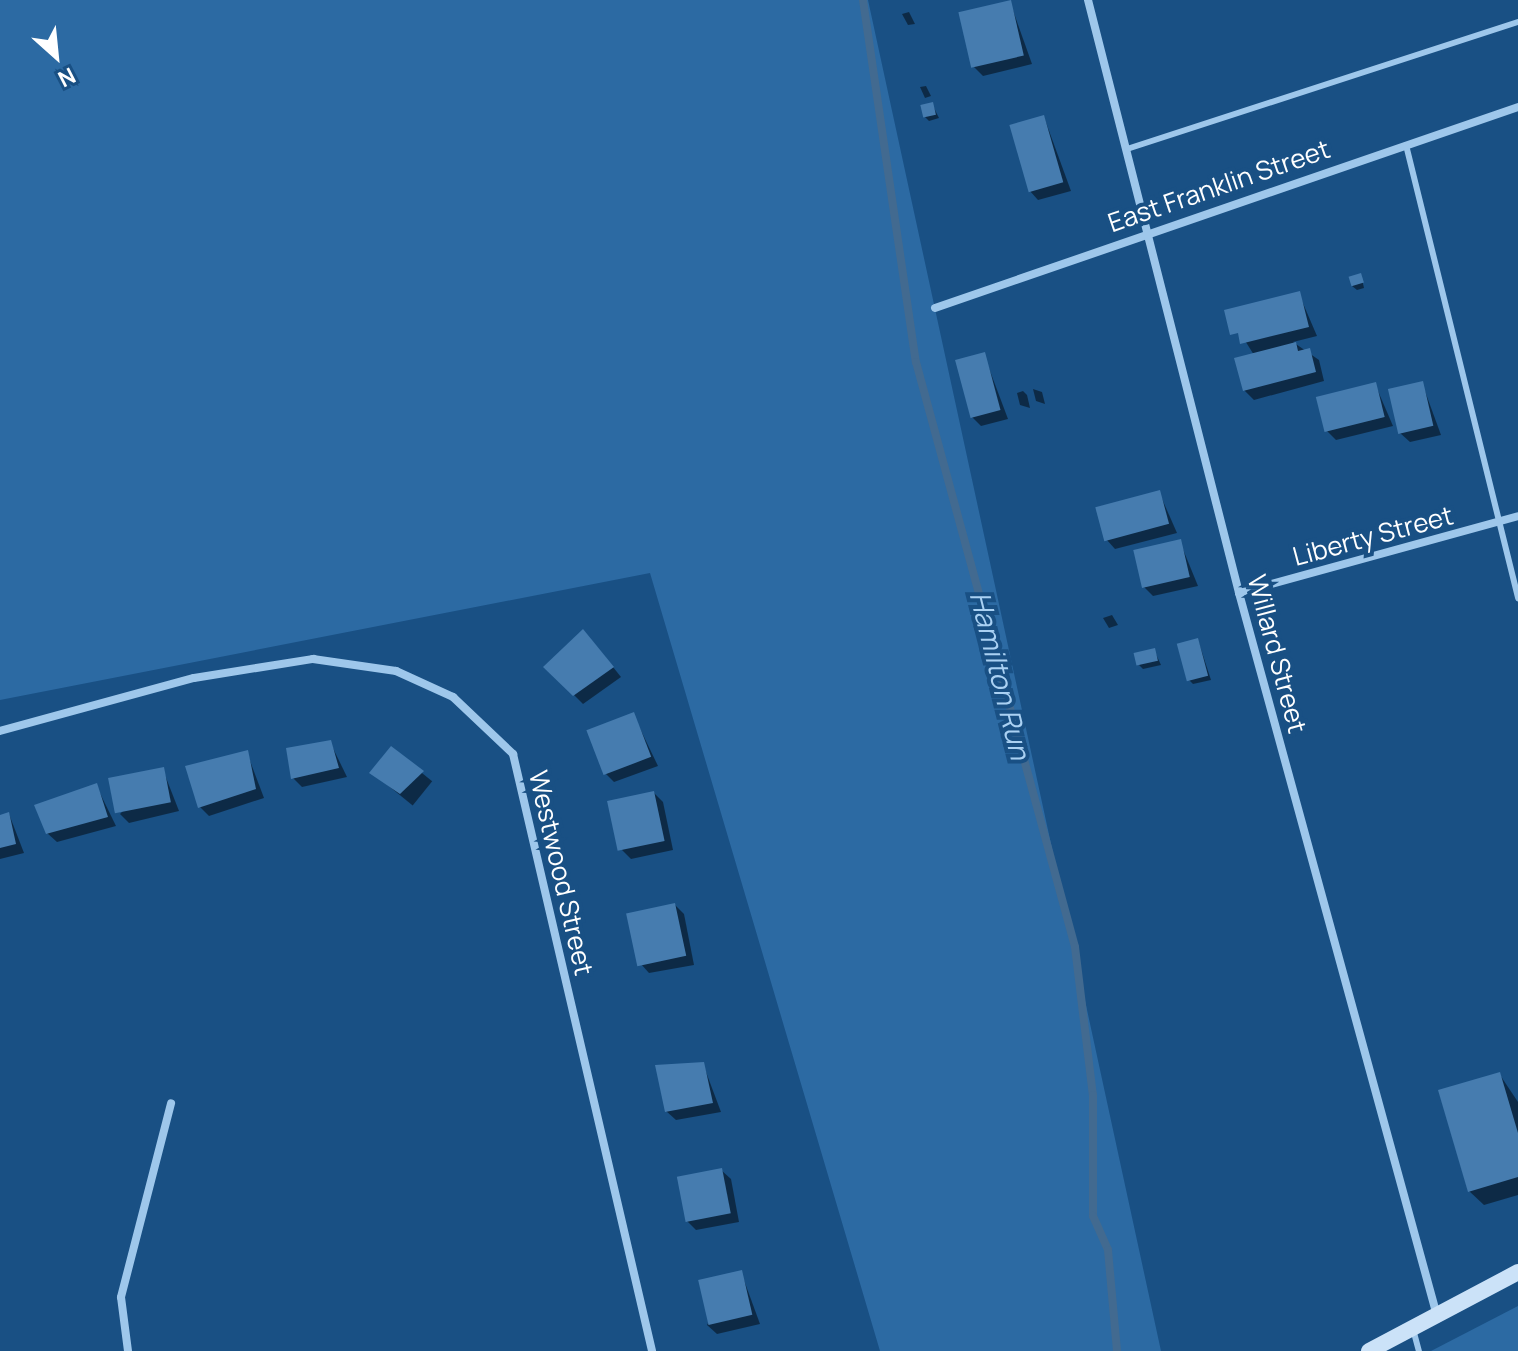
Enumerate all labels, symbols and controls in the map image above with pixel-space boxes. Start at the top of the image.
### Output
north arrow [16,16,96,96]
text: N [53,60,81,94]
street label: East Franklin Street [1104,133,1334,239]
street label: Liberty Street [1289,500,1457,572]
street label: Willard Street [1241,571,1313,737]
water label: Hamilton Run [964,588,1038,762]
street label: Westwood Street [522,768,600,978]

